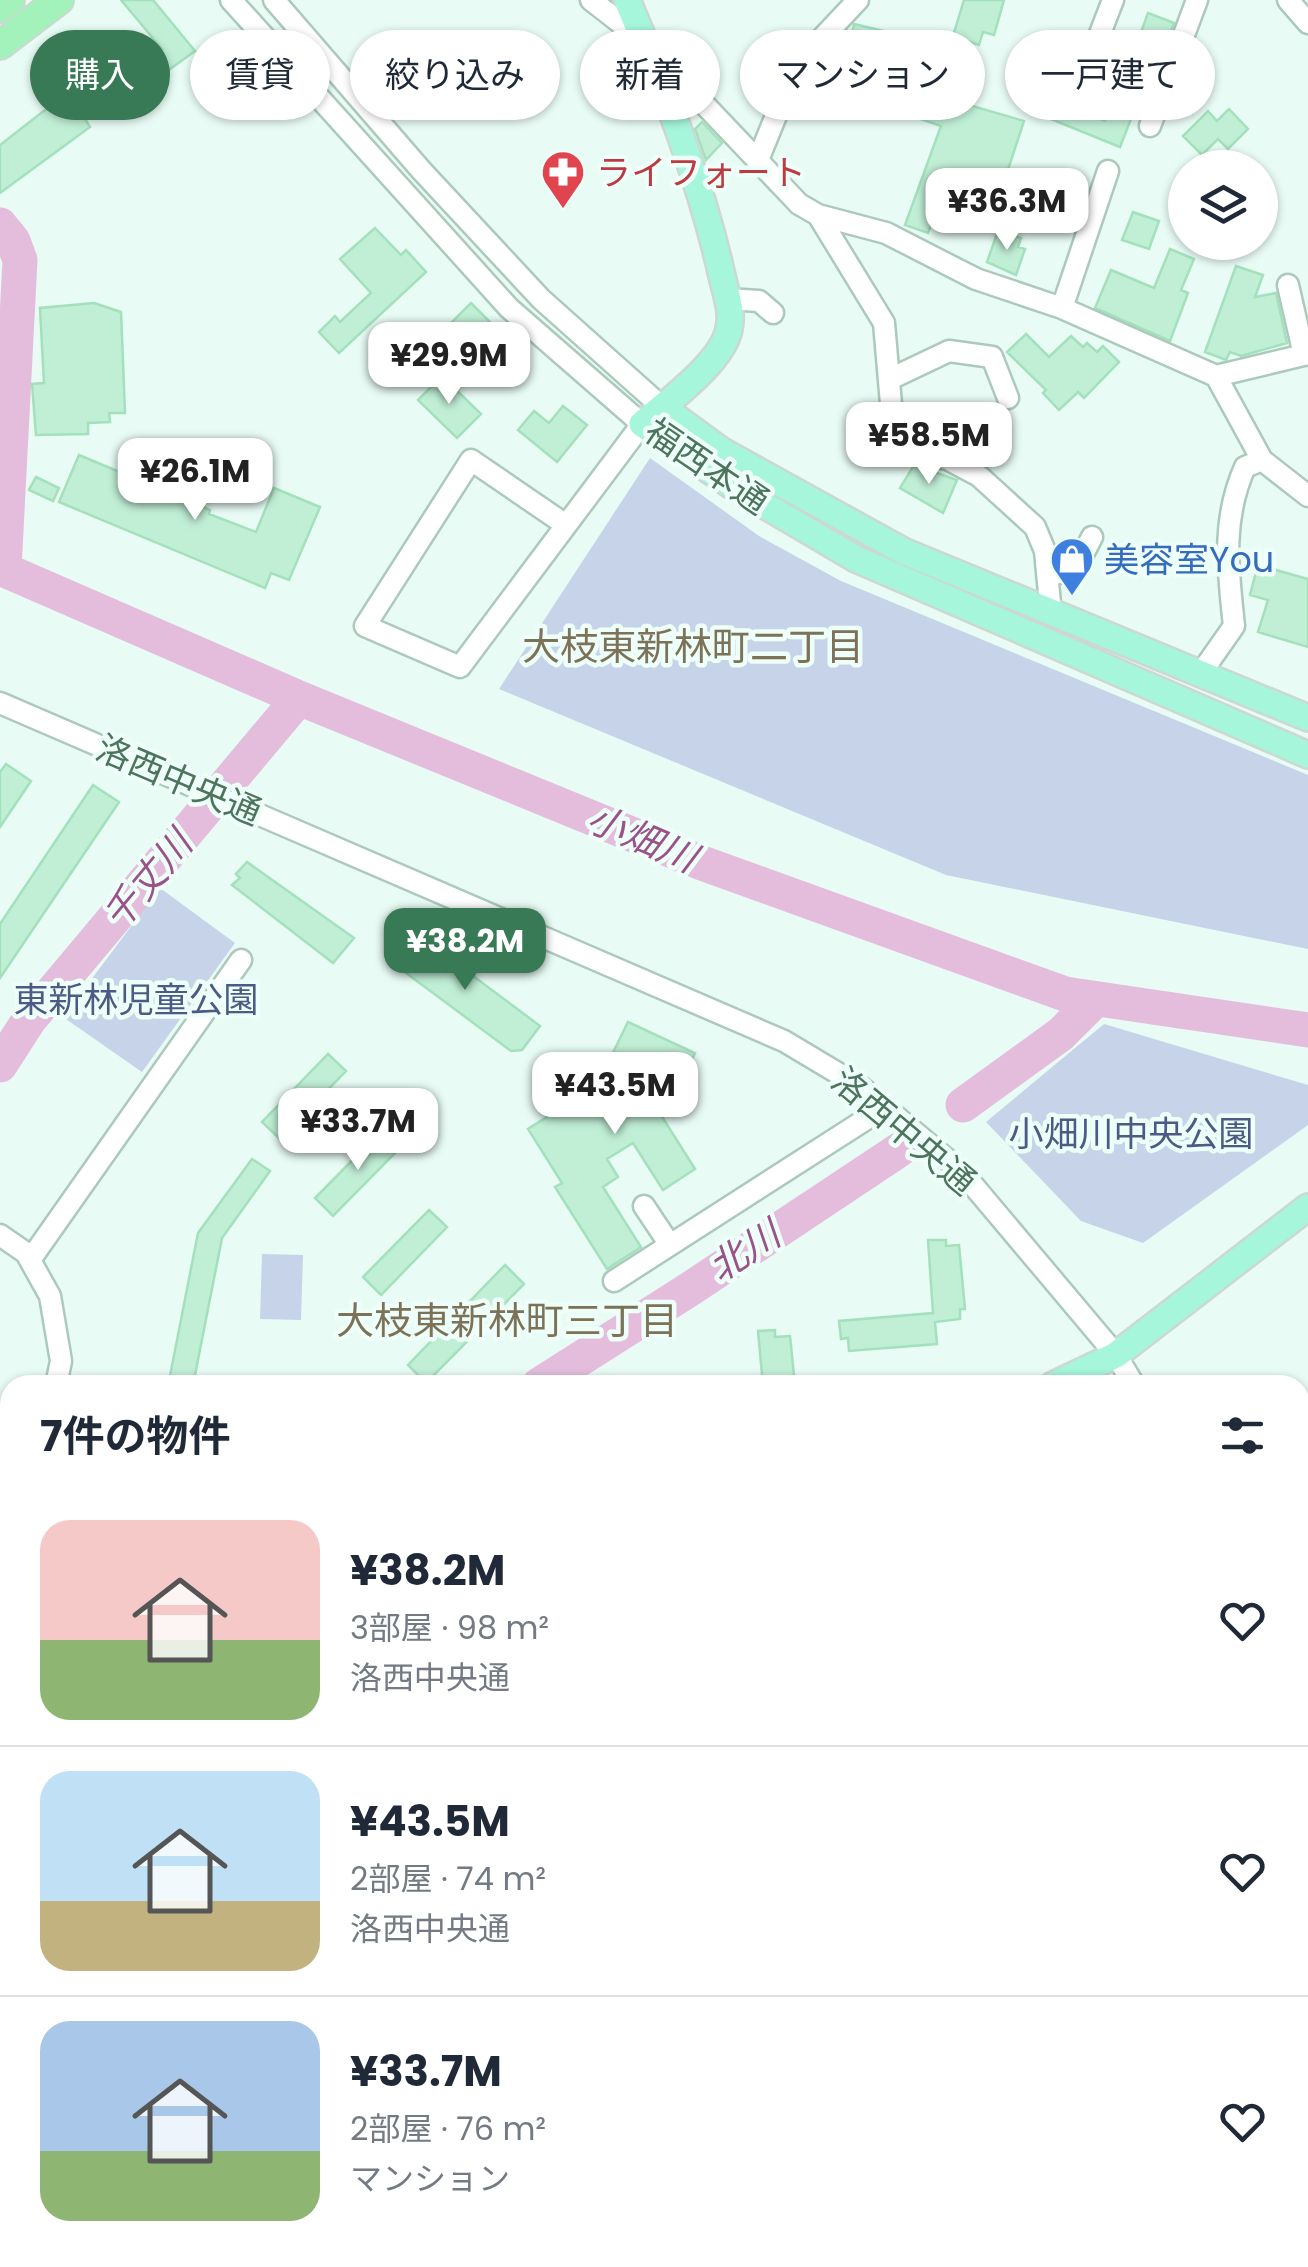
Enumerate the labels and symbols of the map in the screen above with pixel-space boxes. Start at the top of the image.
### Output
place label: ライフォート [596,148,806,197]
pharmacy icon: ライフォート [540,149,586,210]
pin: ¥36.3M [926,168,1088,253]
pin: ¥29.9M [368,322,530,407]
pin: ¥58.5M [848,402,1010,487]
street label: 福西本通 [635,407,779,525]
pin: ¥26.1M [114,438,276,523]
place label: 美容室You [1104,535,1274,584]
shop icon: 美容室You [1049,536,1095,597]
district label: 大枝東新林町二丁目 [522,620,864,673]
street label: 洛西中央通 [89,723,269,837]
water label: 小畑川 [579,791,708,886]
water label: 千丈川 [90,816,207,941]
pin: ¥38.2M [384,908,546,993]
park label: 東新林児童公園 [13,975,259,1024]
pin: ¥43.5M [534,1052,696,1137]
street label: 洛西中央通 [821,1056,987,1206]
pin: ¥33.7M [277,1088,439,1173]
park label: 小畑川中央公園 [1008,1109,1254,1158]
water label: 北川 [698,1206,794,1294]
district label: 大枝東新林町三丁目 [336,1294,678,1347]

